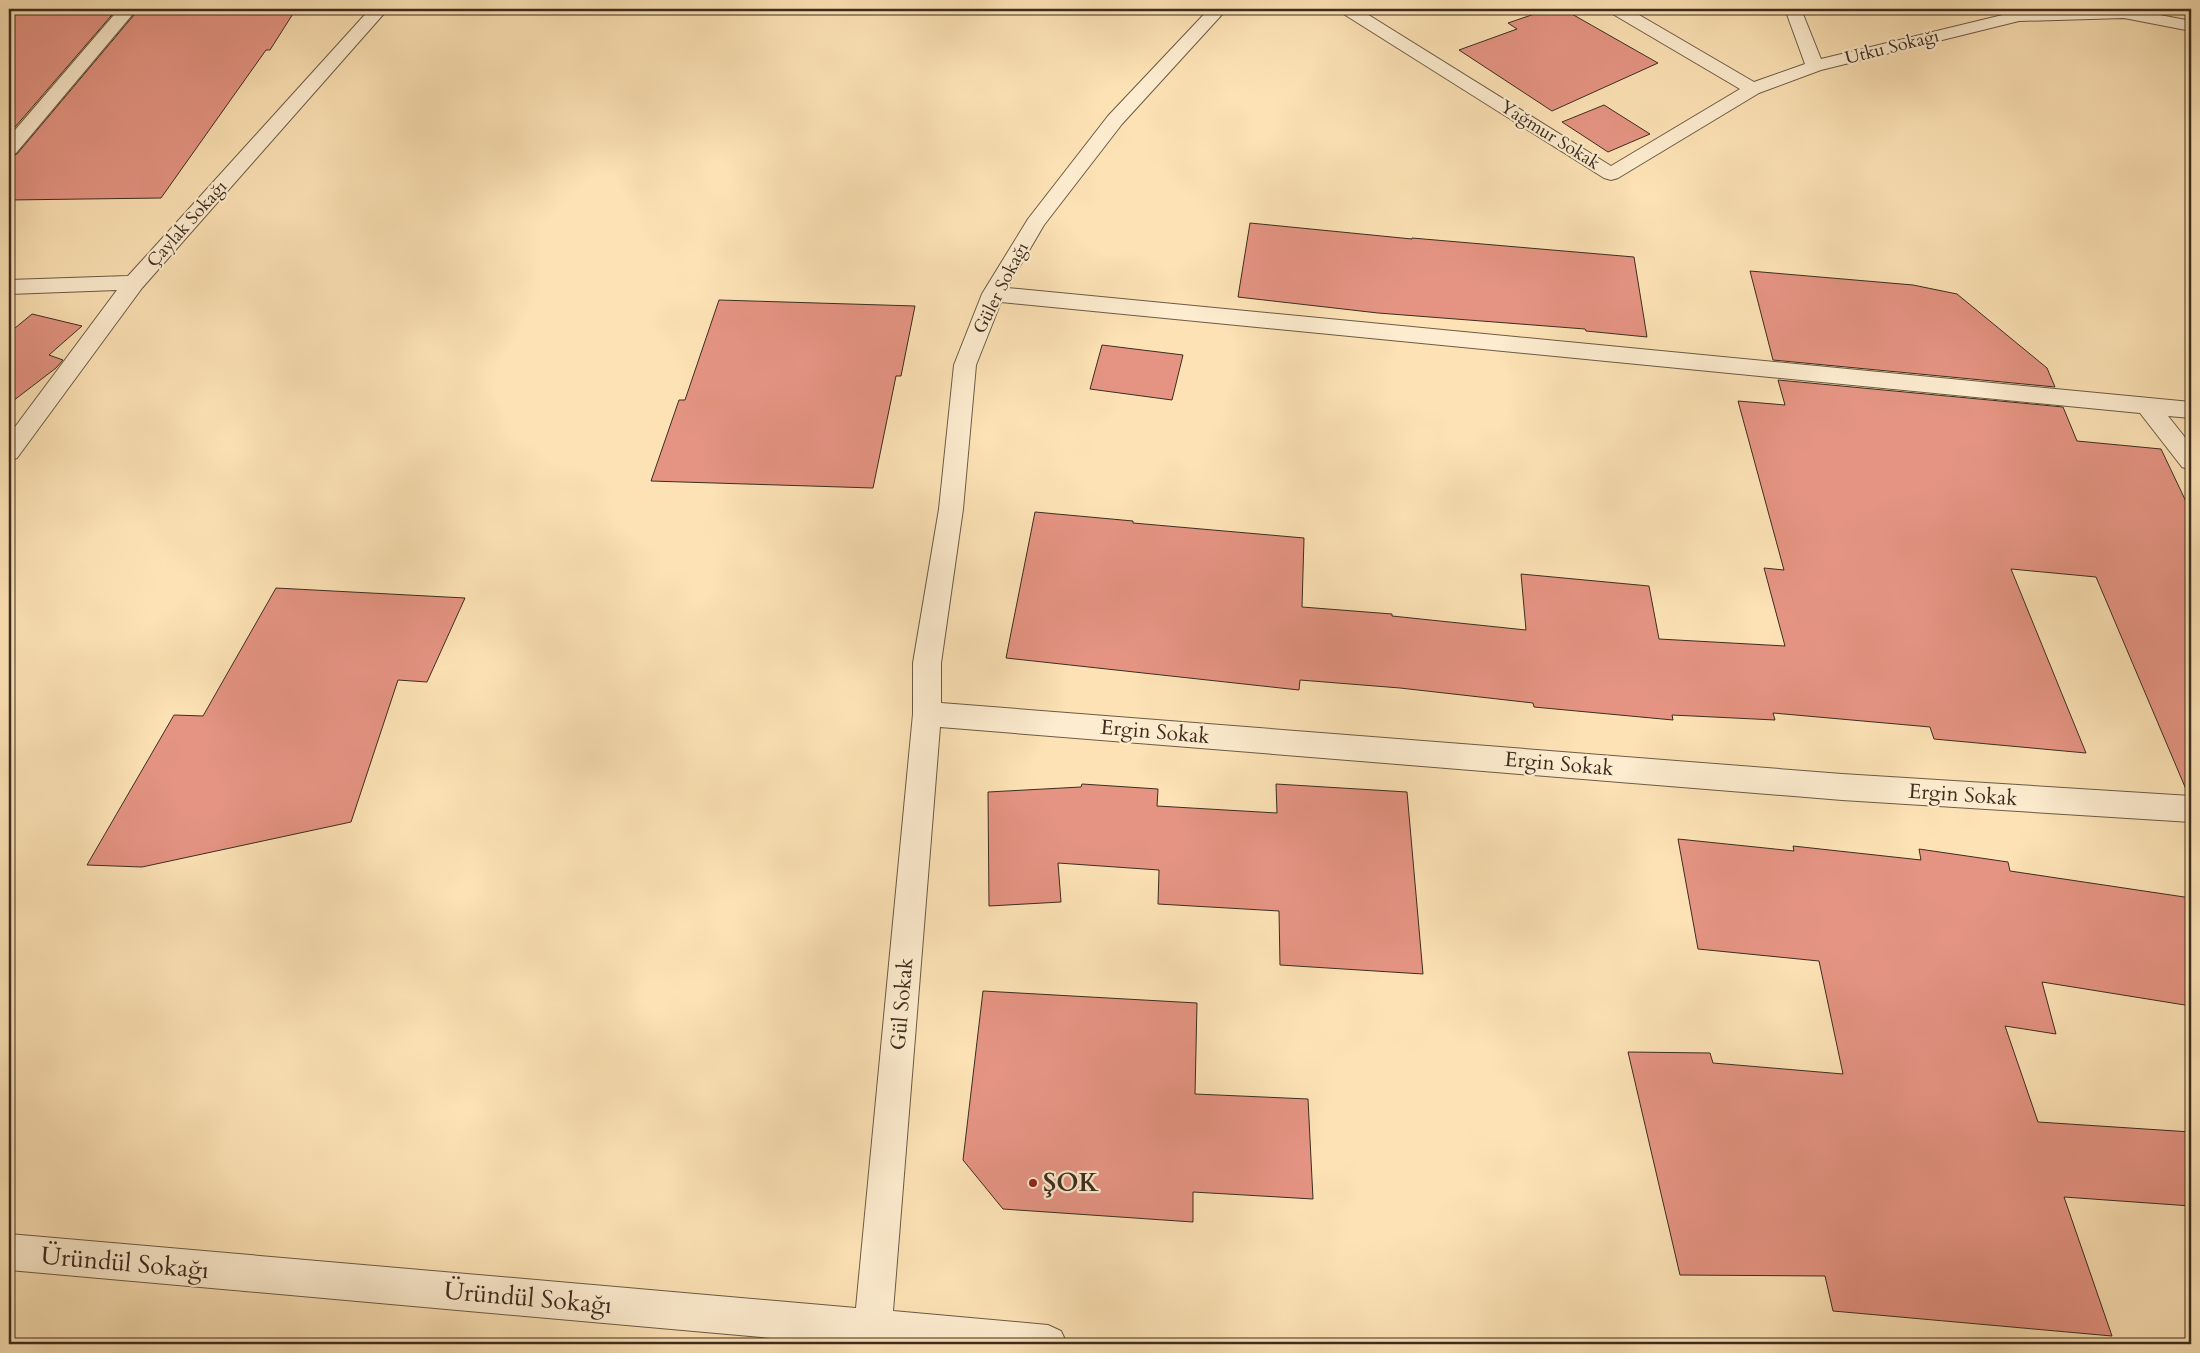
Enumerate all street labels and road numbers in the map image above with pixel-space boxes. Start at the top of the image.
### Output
street label: Utku Sokağı [1842,23,1942,71]
street label: Yağmur Sokak [1495,94,1605,176]
street label: Çaylak Sokağı [141,175,233,273]
street label: Güler Sokağı [967,238,1035,338]
street label: Ergin Sokak [1099,713,1211,751]
street label: Ergin Sokak [1503,745,1615,783]
street label: Ergin Sokak [1907,777,2019,813]
street label: Gül Sokak [884,956,921,1051]
street label: Üründül Sokağı [39,1239,211,1287]
street label: Üründül Sokağı [442,1274,614,1322]

